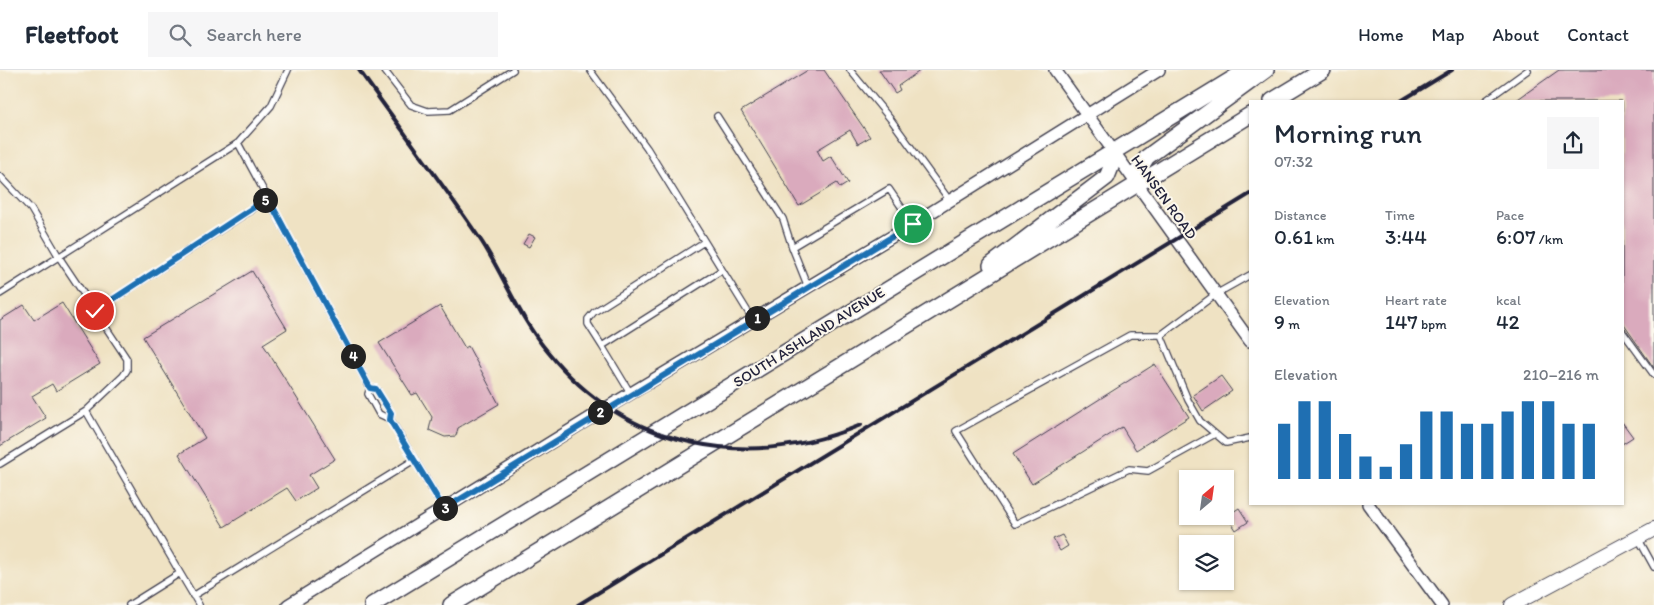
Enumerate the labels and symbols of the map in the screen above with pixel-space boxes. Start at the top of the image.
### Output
street label: HANSEN ROAD [1127,151,1201,243]
pin: 5 [252,188,278,212]
pin [892,203,934,245]
street label: SOUTH ASHLAND AVENUE [730,283,888,391]
pin [74,290,116,332]
pin: 1 [744,306,770,330]
pin: 4 [340,344,366,368]
pin: 2 [588,400,612,424]
north arrow [1179,470,1234,525]
pin: 3 [432,496,458,520]

